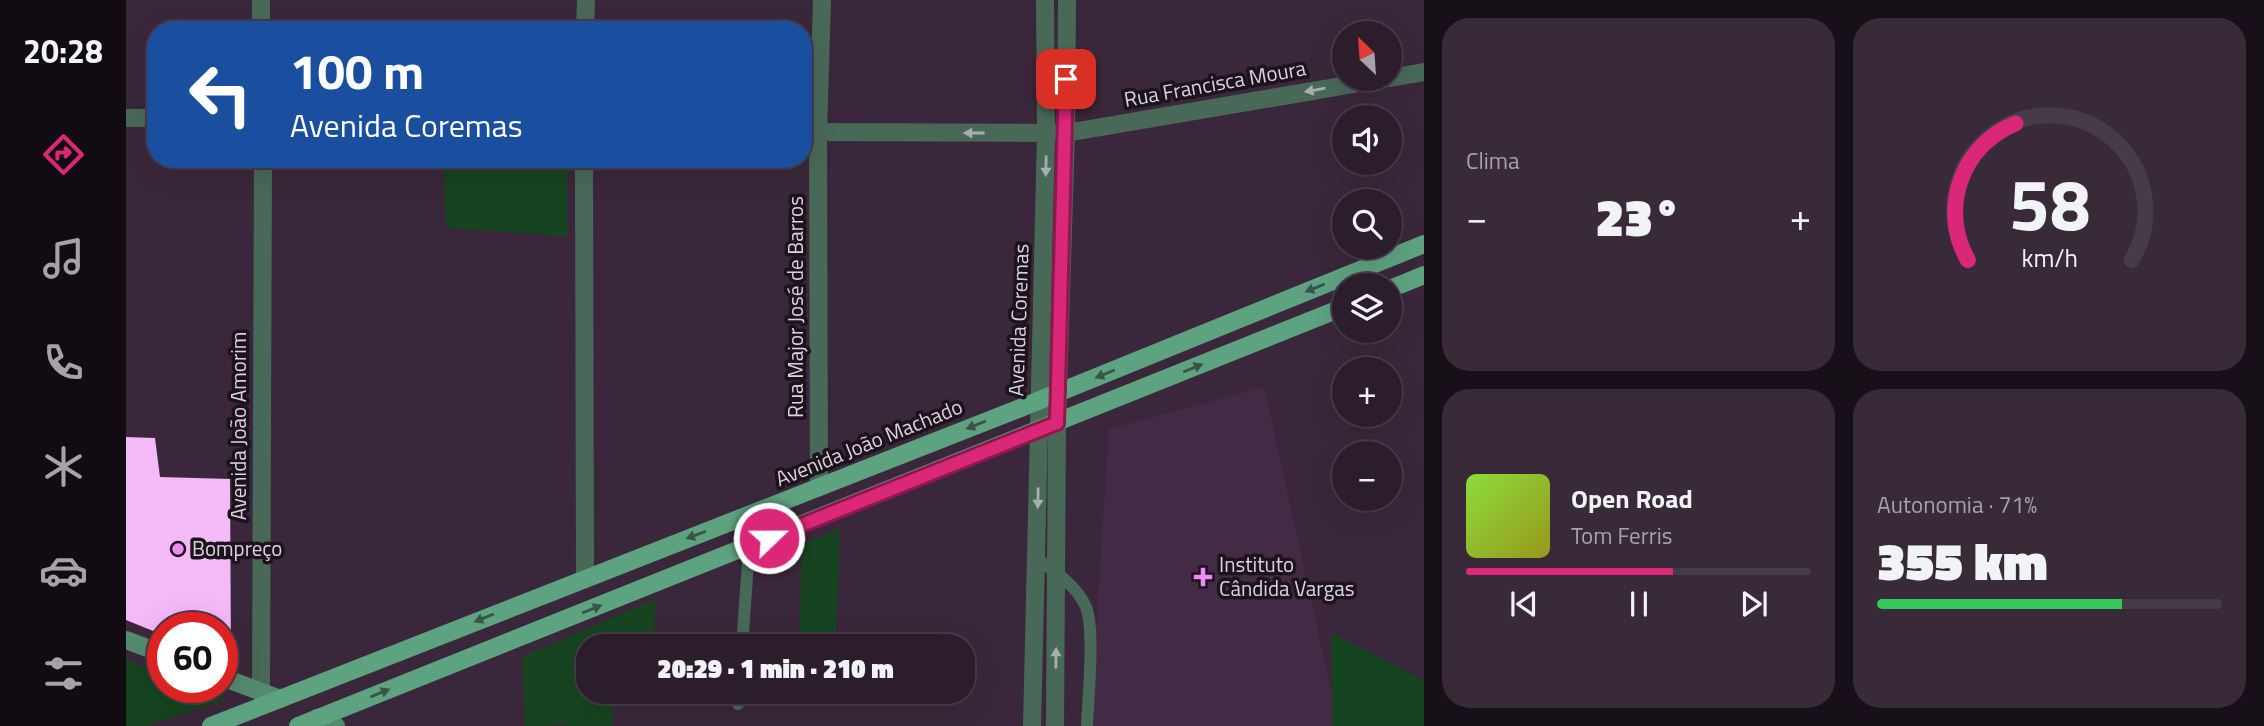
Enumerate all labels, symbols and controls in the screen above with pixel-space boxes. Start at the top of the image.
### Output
north arrow [1332,21,1402,91]
map controls [1332,21,1402,511]
text: 20:28 [23,27,103,75]
text: 100 m [290,33,424,108]
icon: left [175,49,266,140]
pin [1036,49,1096,109]
street label: Rua Francisca Moura [1121,51,1309,115]
icon: arrive [1047,60,1085,98]
one-way arrow [1304,85,1326,96]
text: Avenida Coremas [290,101,523,149]
button: sound [1332,105,1402,175]
one-way arrow [962,127,984,139]
icon: directions [39,130,88,179]
text: Clima [1466,143,1520,178]
text: 58 [2009,149,2090,259]
one-way arrow [1040,155,1052,177]
text: 23° [1596,177,1681,256]
text: − [1466,188,1487,246]
text: + [1790,188,1811,246]
button: search [1332,189,1402,259]
street label: Rua Major José de Barros [779,196,811,418]
icon: music [39,234,88,283]
text: km/h [2021,239,2078,277]
street label: Avenida Coremas [999,243,1037,397]
button: layers [1332,273,1402,343]
one-way arrow [1305,283,1326,294]
street label: Avenida João Amorim [222,332,254,520]
icon: phone [39,338,88,387]
button: + [1332,357,1402,427]
one-way arrow [1183,363,1204,374]
one-way arrow [1094,368,1115,379]
street label: Avenida João Machado [770,390,967,494]
one-way arrow [965,420,986,431]
button: − [1332,441,1402,511]
icon: climate [39,442,88,491]
text: Open Road [1571,479,1693,518]
text: Autonomia · 71% [1877,487,2037,522]
one-way arrow [1032,488,1043,510]
position arrow [732,501,806,575]
text: Tom Ferris [1571,518,1672,553]
text: 355 km [1877,521,2048,600]
one-way arrow [685,530,706,541]
place label: Bompreço [192,532,282,564]
marker: Bompreço [170,541,186,557]
icon: car [39,546,88,595]
place label: Instituto Cândida Vargas [1219,548,1355,604]
marker: Instituto Cândida Vargas [1193,567,1213,587]
icon: previous [1505,585,1543,623]
icon: pause [1620,585,1658,623]
icon: next [1735,585,1773,623]
one-way arrow [581,603,602,614]
speed limit sign: 60 [147,612,238,703]
one-way arrow [474,613,495,624]
one-way arrow [1050,647,1062,669]
icon: filters [39,649,88,698]
text: 20:29 · 1 min · 210 m [657,649,894,688]
one-way arrow [370,687,391,698]

